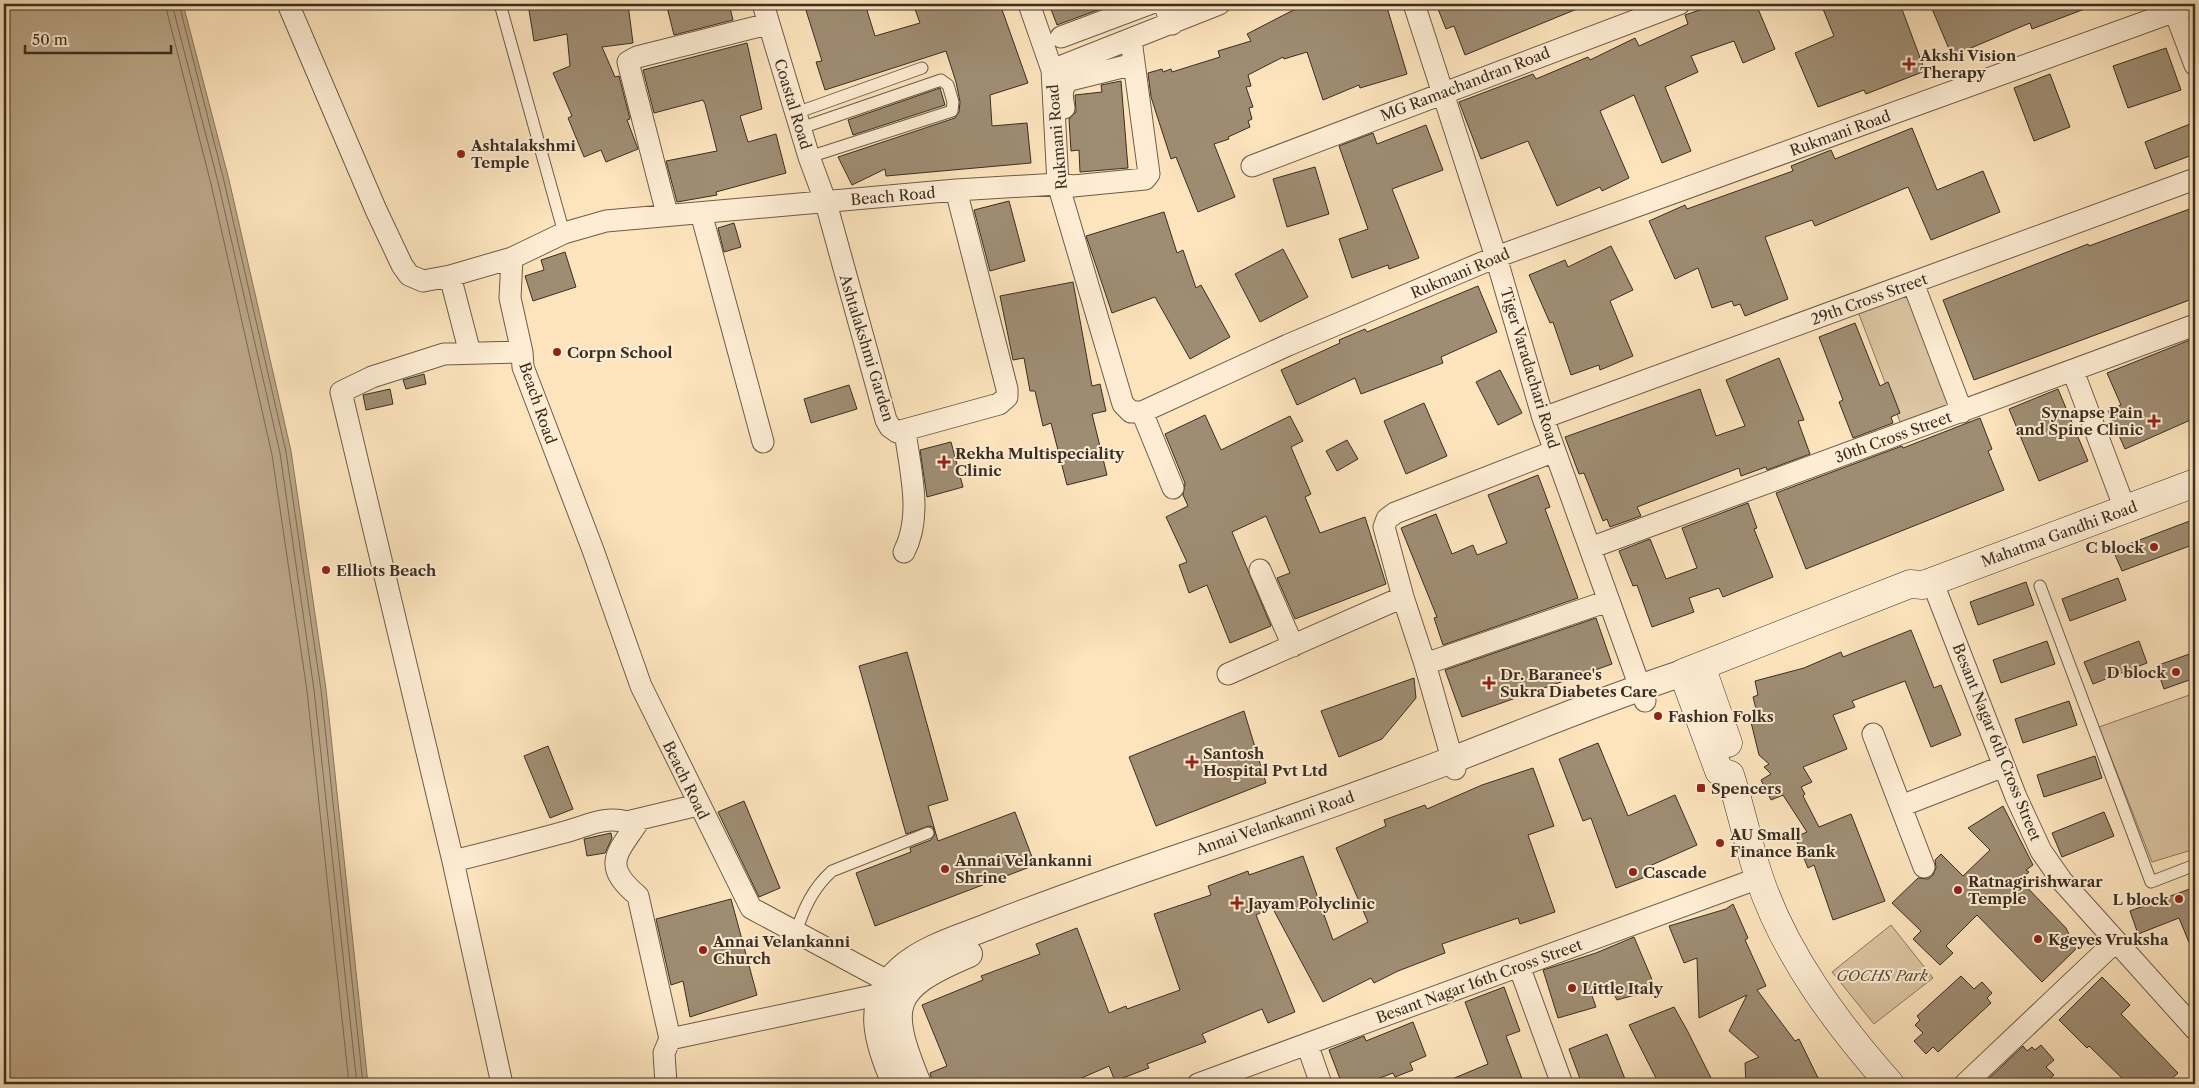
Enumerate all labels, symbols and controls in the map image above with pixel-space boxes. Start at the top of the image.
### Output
scale bar [25,22,171,54]
text: 50 m [32,30,68,49]
street label: MG Ramachandran Road [1377,43,1553,125]
place label: Akshi Vision Therapy [1919,46,2017,82]
street label: Coastal Road [770,56,816,152]
marker: Akshi Vision Therapy [1902,57,1916,71]
street label: Rukmani Road [1043,83,1071,191]
street label: Rukmani Road [1787,106,1893,160]
place label: Ashtalakshmi Temple [470,136,577,172]
marker: Ashtalakshmi Temple [455,148,467,160]
street label: Beach Road [850,183,936,209]
street label: Rukmani Road [1408,244,1512,302]
street label: 29th Cross Street [1808,269,1930,329]
street label: Ashtalakshmi Garden [835,271,899,424]
street label: Tiger Varadachari Road [1497,285,1563,451]
place label: Corpn School [567,343,673,362]
marker: Corpn School [551,346,563,358]
street label: Beach Road [515,360,561,446]
place label: Synapse Pain and Spine Clinic [2016,403,2144,439]
street label: 30th Cross Street [1832,407,1955,467]
marker: Synapse Pain and Spine Clinic [2147,414,2161,428]
place label: Rekha Multispeciality Clinic [955,444,1125,480]
marker: Rekha Multispeciality Clinic [937,455,951,469]
street label: Mahatma Gandhi Road [1978,497,2140,571]
place label: C block [2085,538,2145,557]
marker: C block [2148,541,2160,553]
place label: Elliots Beach [336,561,437,580]
marker: Elliots Beach [320,564,332,576]
street label: Besant Nagar 6th Cross Street [1949,640,2046,844]
place label: D block [2106,663,2167,682]
place label: Dr. Baranee's Sukra Diabetes Care [1500,665,1657,701]
marker: D block [2170,666,2182,678]
marker: Dr. Baranee's Sukra Diabetes Care [1482,676,1496,690]
place label: Fashion Folks [1668,707,1774,726]
marker: Fashion Folks [1652,710,1664,722]
street label: Beach Road [659,738,713,822]
place label: Santosh Hospital Pvt Ltd [1203,744,1328,780]
marker: Santosh Hospital Pvt Ltd [1185,755,1199,769]
place label: Spencers [1711,779,1781,798]
marker: Spencers [1695,782,1707,794]
street label: Annai Velankanni Road [1192,787,1357,859]
place label: AU Small Finance Bank [1729,825,1837,861]
marker: AU Small Finance Bank [1714,837,1726,849]
place label: Annai Velankanni Shrine [954,851,1093,887]
marker: Annai Velankanni Shrine [939,863,951,875]
place label: Cascade [1643,863,1707,882]
marker: Cascade [1627,866,1639,878]
place label: Ratnagirishwarar Temple [1968,872,2103,908]
marker: Ratnagirishwarar Temple [1952,884,1964,896]
place label: L block [2113,890,2170,909]
marker: L block [2173,893,2185,905]
place label: Jayam Polyclinic [1245,894,1375,913]
marker: Jayam Polyclinic [1230,896,1244,910]
place label: Kgeyes Vruksha [2048,930,2169,949]
place label: Annai Velankanni Church [712,932,851,968]
marker: Kgeyes Vruksha [2032,933,2044,945]
street label: Besant Nagar 16th Cross Street [1373,935,1585,1027]
marker: Annai Velankanni Church [697,944,709,956]
park label: GOCHS Park [1836,966,1928,985]
place label: Little Italy [1582,979,1664,998]
marker: Little Italy [1566,982,1578,994]

